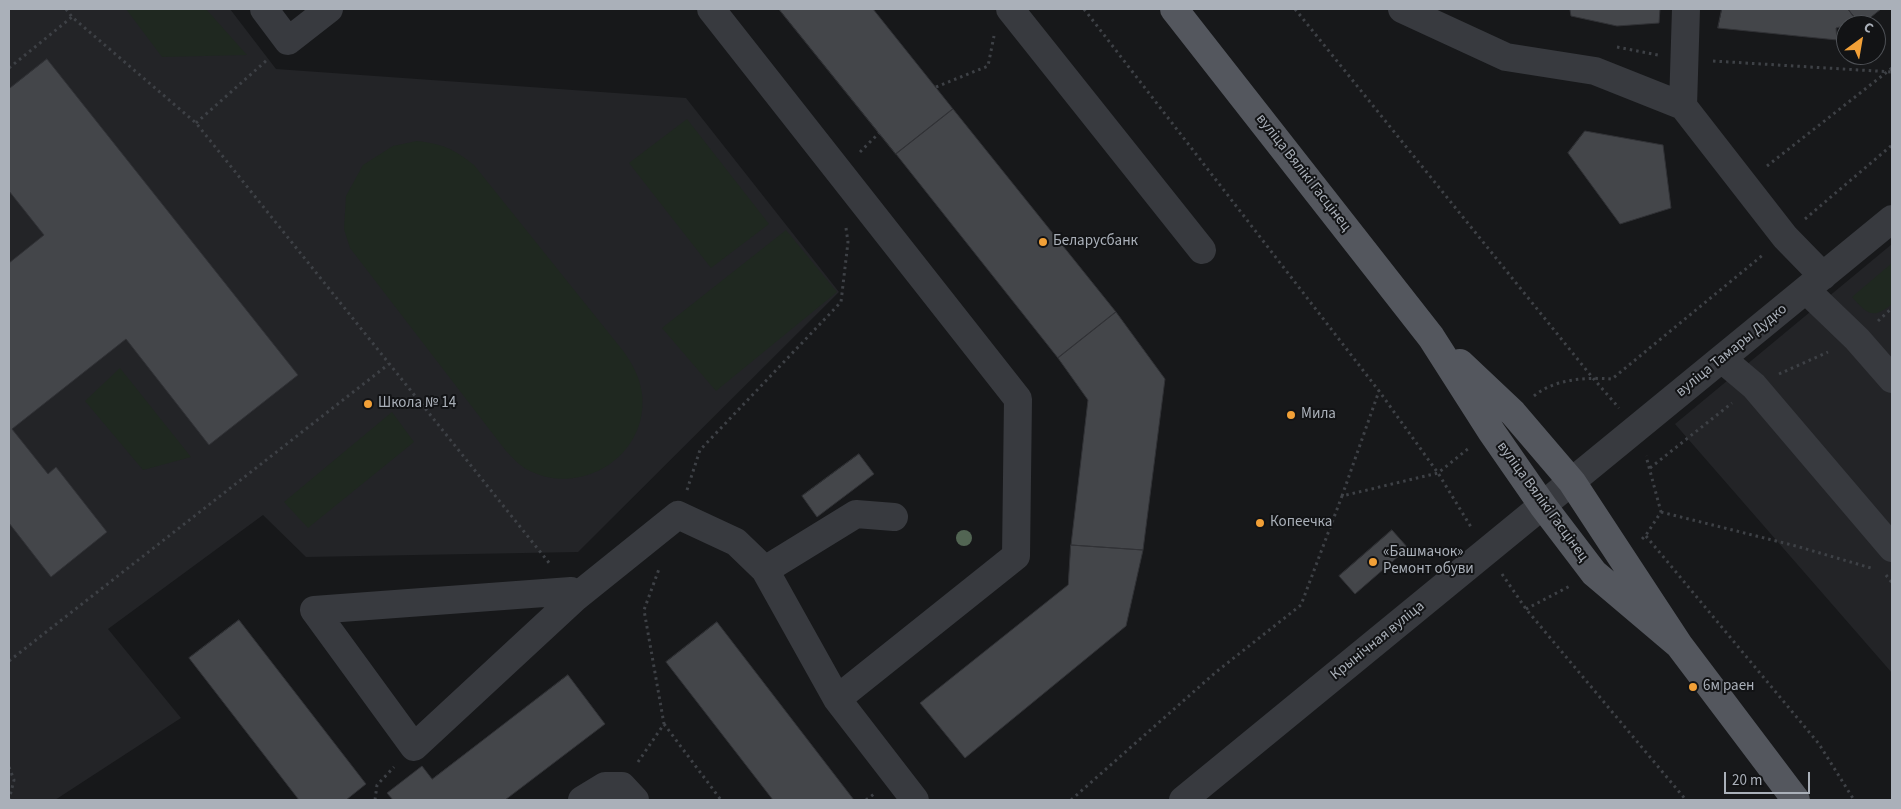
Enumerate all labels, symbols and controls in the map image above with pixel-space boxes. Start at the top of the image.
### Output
north arrow [1836,15,1886,65]
text: С [1860,17,1877,39]
street label: вуліца Вялікі Гасцінец [1252,111,1354,235]
place label: Беларусбанк [1053,233,1138,251]
marker: Беларусбанк [1037,236,1049,248]
street label: вуліца Тамары Дудко [1673,301,1791,401]
place label: Школа № 14 [378,395,456,413]
marker: Школа № 14 [362,398,374,410]
place label: Мила [1301,406,1336,424]
marker: Мила [1285,409,1297,421]
street label: вуліца Вялікі Гасцінец [1492,438,1592,566]
place label: Копеечка [1270,514,1332,532]
marker: Копеечка [1254,517,1266,529]
place label: «Башмачок» Ремонт обуви [1383,544,1474,579]
marker: «Башмачок» Ремонт обуви [1367,556,1379,568]
street label: Крынічная вуліца [1327,598,1429,684]
place label: 6м раен [1703,678,1754,696]
marker: 6м раен [1687,681,1699,693]
scale bar [1726,762,1812,794]
text: 20 m [1732,770,1762,791]

